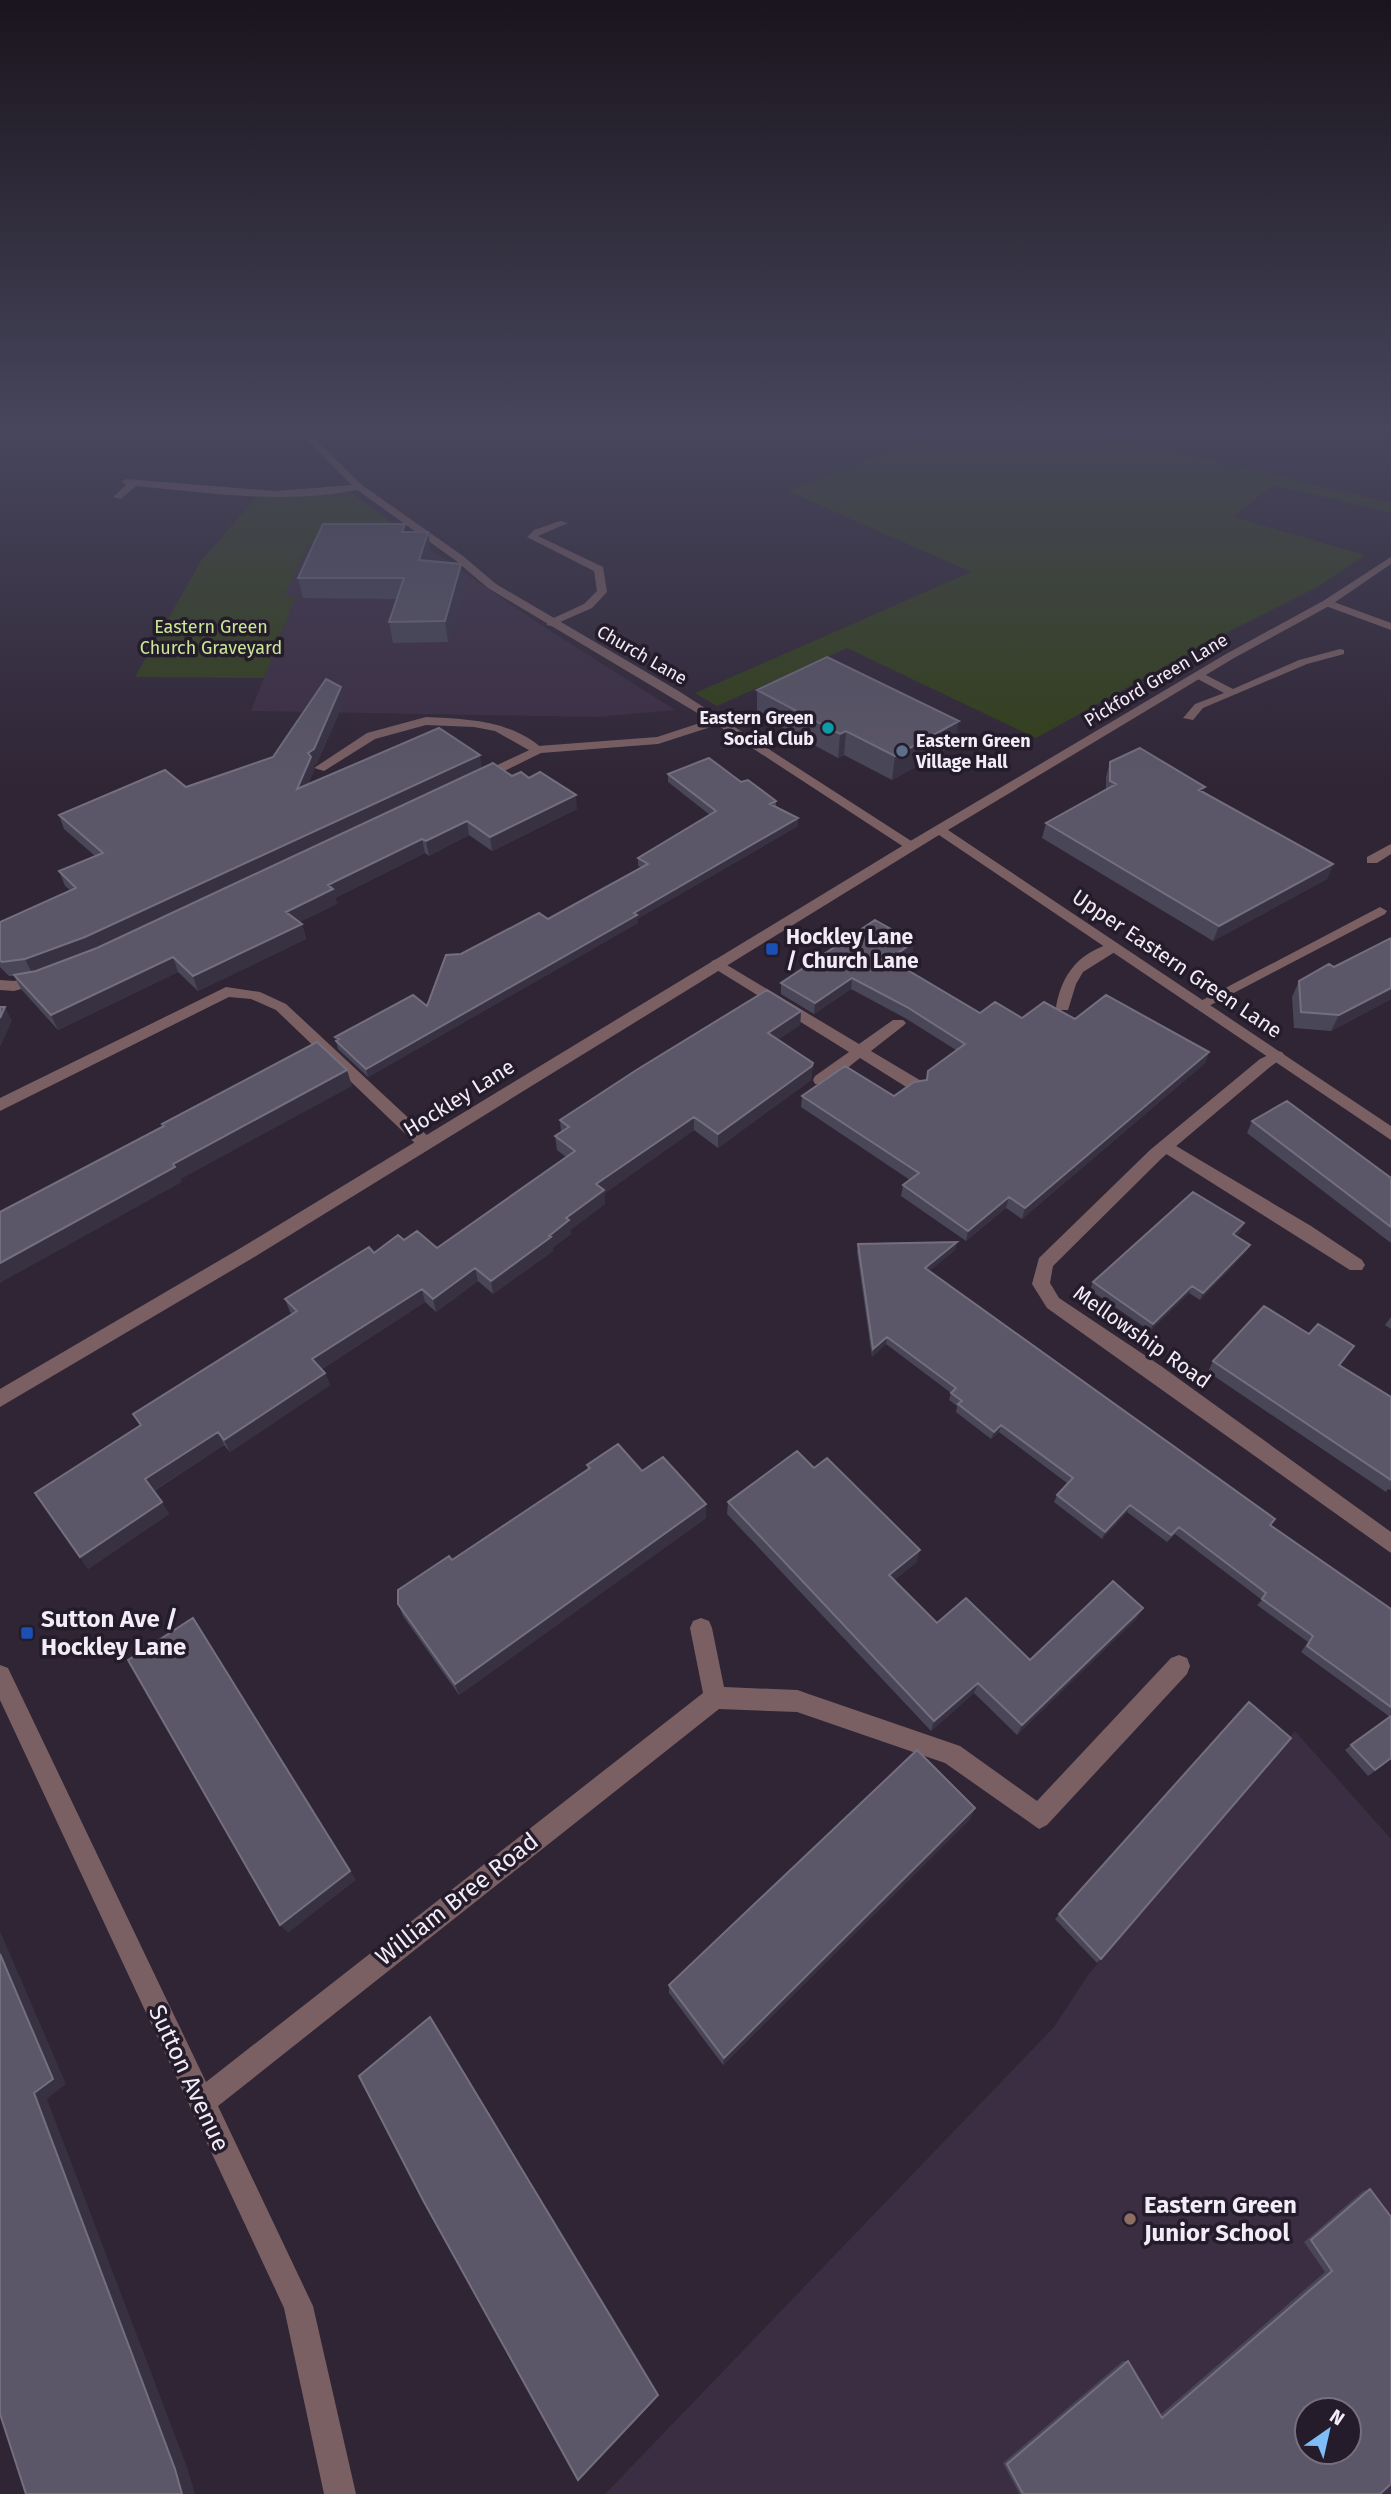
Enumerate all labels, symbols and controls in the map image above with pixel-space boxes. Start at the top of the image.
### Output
park label: Eastern Green Church Graveyard [140,616,282,659]
street label: Church Lane [593,620,691,690]
street label: Pickford Green Lane [1080,629,1232,731]
place label: Eastern Green Social Club [699,707,814,750]
marker: Eastern Green Social Club [820,720,836,736]
place label: Eastern Green Village Hall [915,730,1031,773]
marker: Eastern Green Village Hall [894,743,910,759]
street label: Upper Eastern Green Lane [1067,884,1287,1044]
place label: Hockley Lane / Church Lane [786,924,919,974]
marker: Hockley Lane / Church Lane [764,941,780,957]
street label: Hockley Lane [399,1054,519,1142]
street label: Mellowship Road [1068,1280,1216,1394]
place label: Sutton Ave / Hockley Lane [41,1605,186,1661]
marker: Sutton Ave / Hockley Lane [19,1625,35,1641]
street label: William Bree Road [370,1827,544,1971]
street label: Sutton Avenue [143,2000,235,2156]
place label: Eastern Green Junior School [1143,2191,1297,2247]
marker: Eastern Green Junior School [1122,2211,1138,2227]
north arrow [1293,2396,1363,2466]
text: N [1326,2404,1349,2430]

